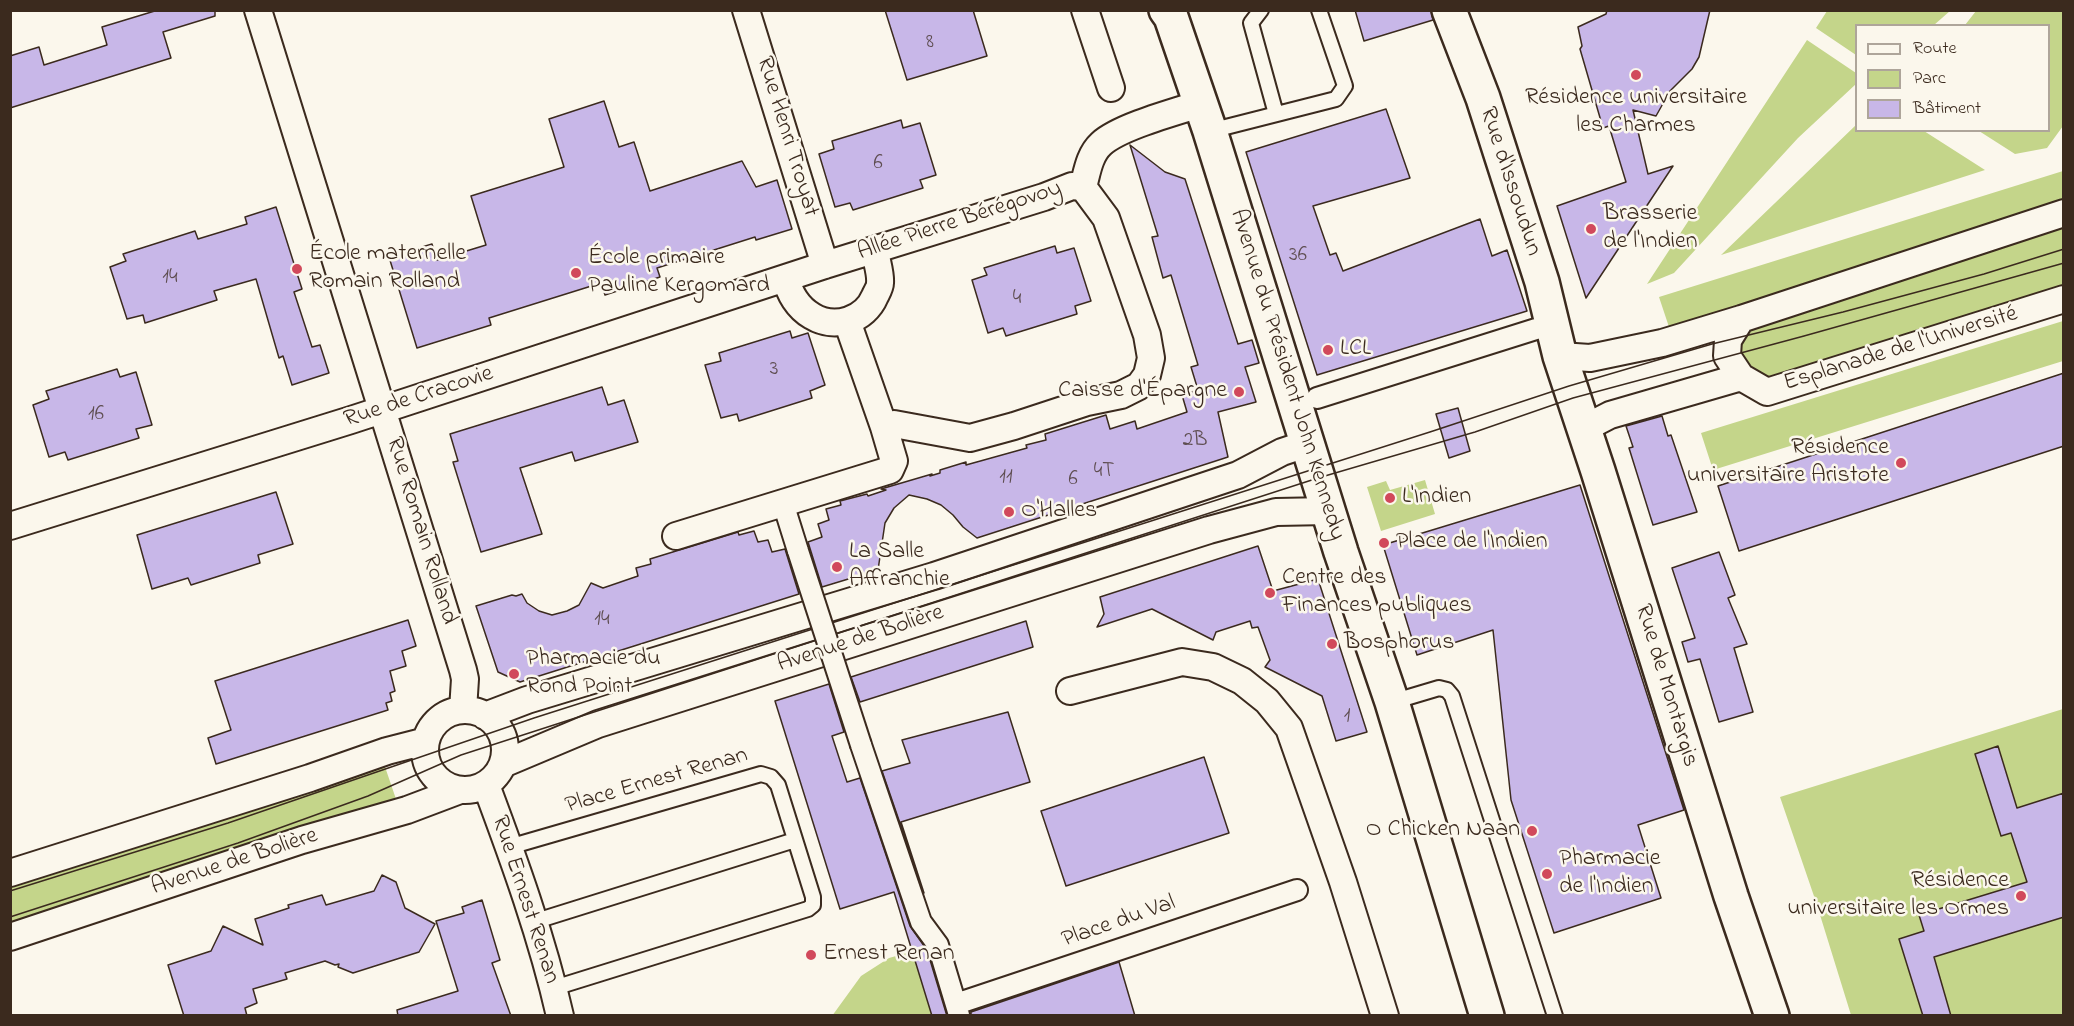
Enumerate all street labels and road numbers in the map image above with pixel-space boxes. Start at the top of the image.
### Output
street label: Rue Henri Troyat [748,53,824,221]
street label: Rue d'Issoudun [1471,104,1547,260]
street label: Allée Pierre Bérégovoy [854,175,1066,269]
street label: Avenue du Président John Kennedy [1222,206,1350,544]
street label: Esplanade de l'Université [1781,301,2021,399]
street label: Rue de Cracovie [341,360,497,436]
street label: Rue Romain Rolland [378,434,462,628]
street label: Avenue de Bolière [774,600,948,680]
street label: Rue de Montargis [1627,601,1703,771]
street label: Place Ernest Renan [563,742,751,822]
street label: Rue Ernest Renan [483,812,565,988]
street label: Avenue de Bolière [148,823,322,903]
street label: Place du Val [1058,890,1180,956]

